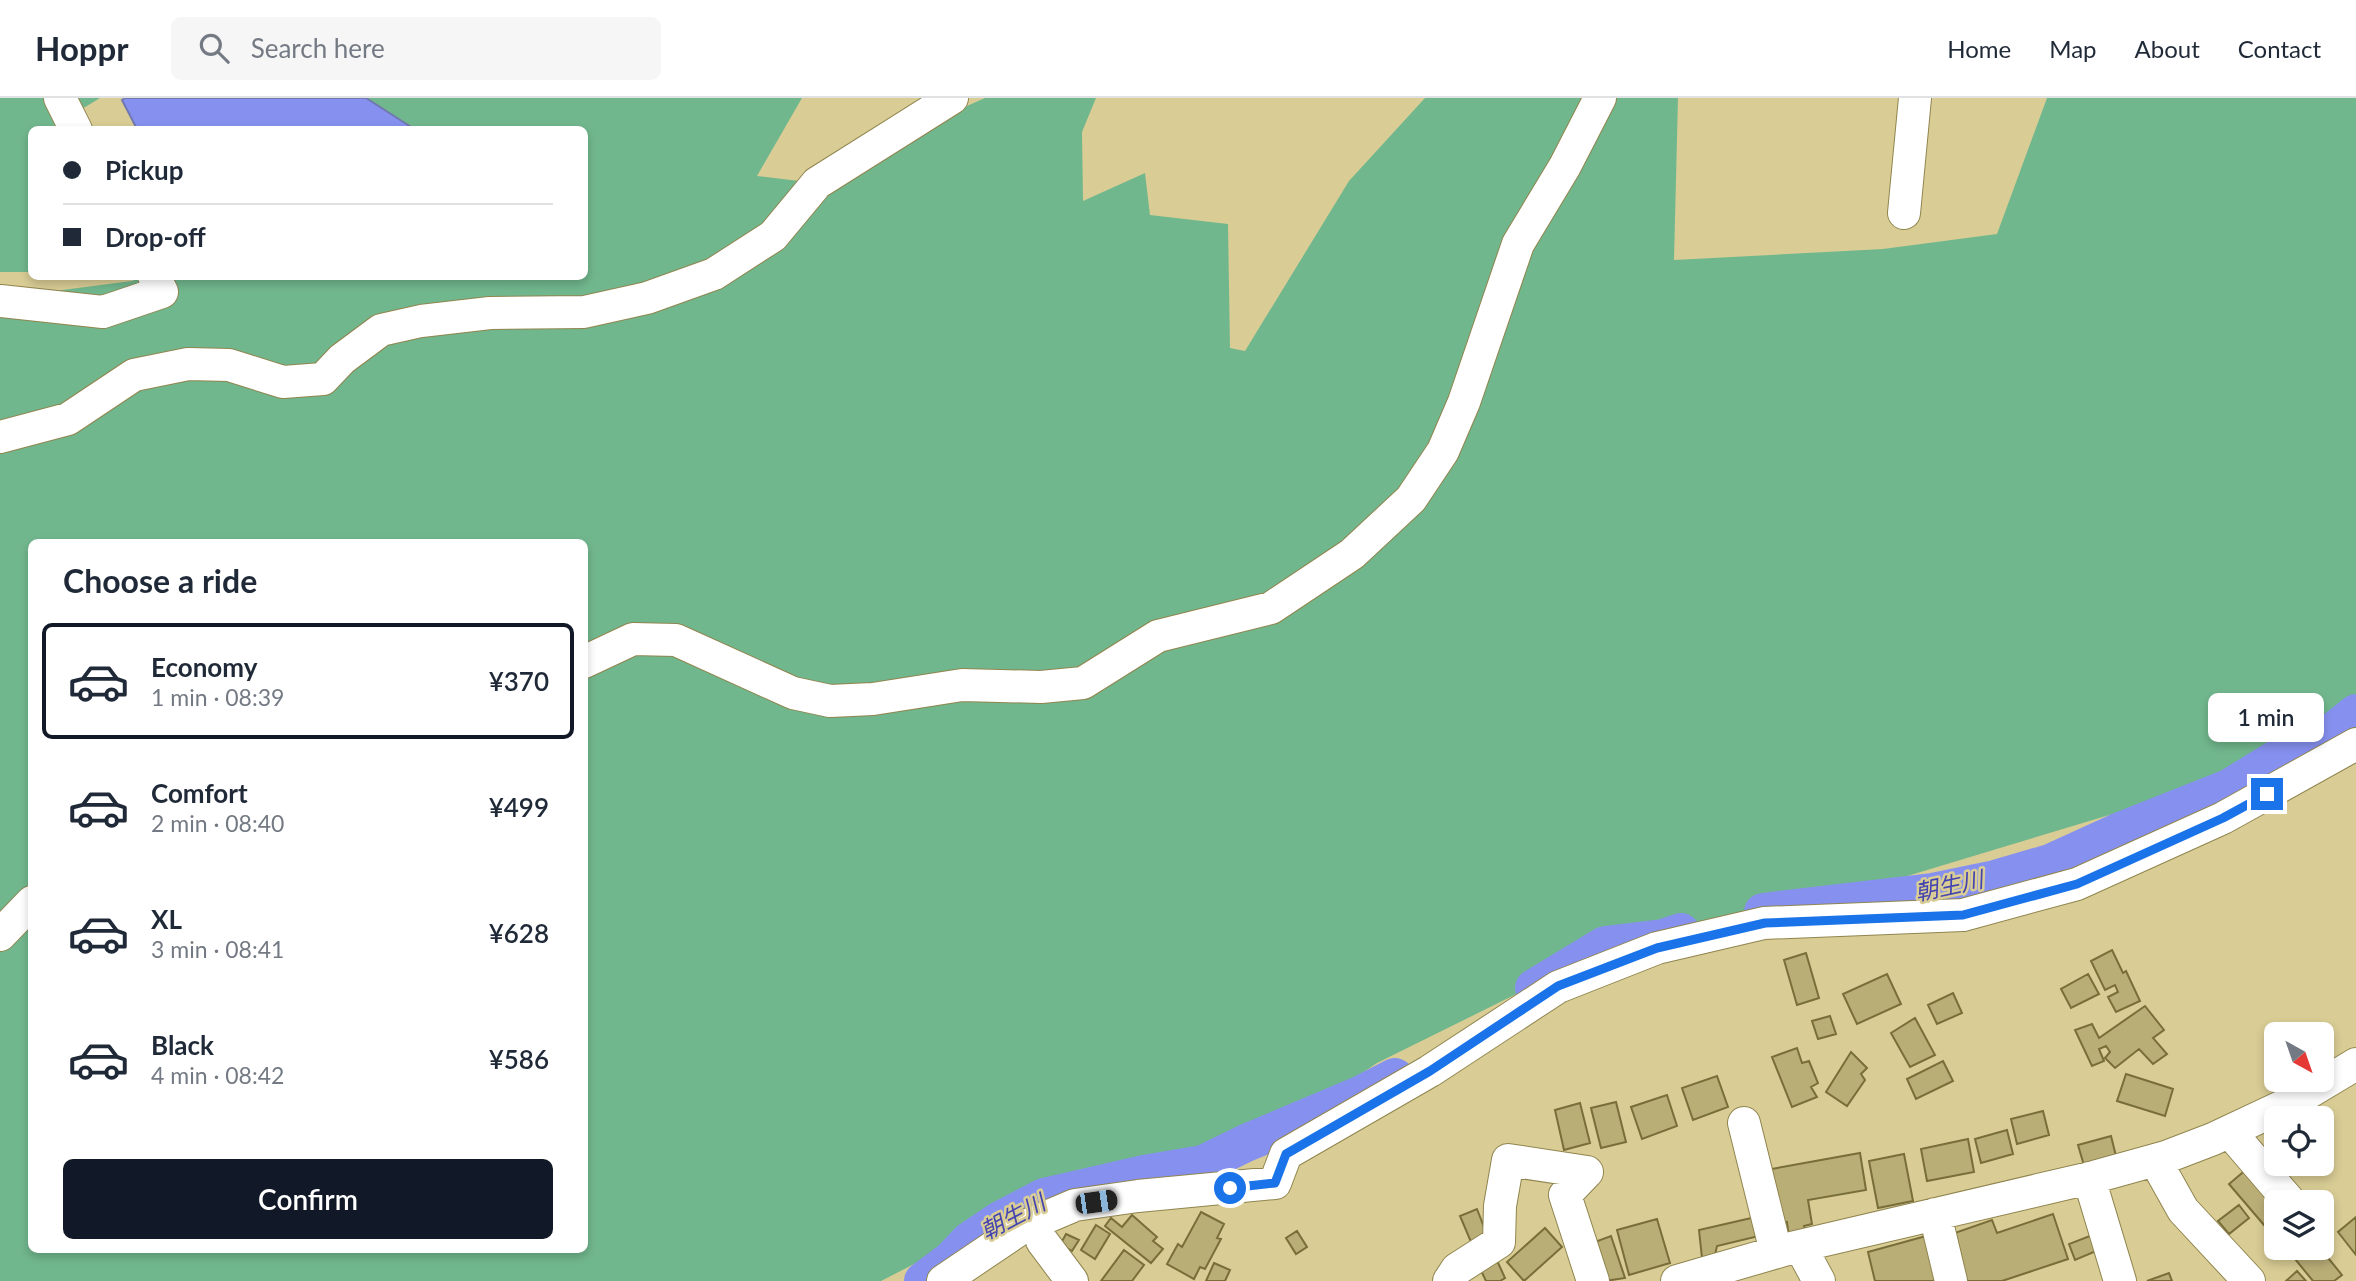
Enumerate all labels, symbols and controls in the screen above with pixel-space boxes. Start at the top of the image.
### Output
search box [171,17,661,80]
text: Hoppr [35,28,129,68]
icon: search [195,29,233,67]
text: Search here [251,32,385,64]
text: Home [1947,34,2011,63]
text: Map [2049,34,2097,63]
text: About [2135,34,2200,63]
text: Contact [2238,34,2321,63]
text: Pickup [105,154,184,186]
text: Drop-off [105,221,206,253]
text: Choose a ride [63,561,257,600]
icon: car [67,650,130,713]
text: Economy [151,651,257,683]
text: ¥370 [489,665,549,697]
text: 1 min · 08:39 [151,683,284,711]
callout: 1 min [2209,692,2325,742]
text: 1 min [2238,703,2294,731]
icon: car [67,776,130,839]
text: Comfort [151,777,248,809]
route end [2251,778,2283,810]
text: ¥499 [489,791,549,823]
text: 2 min · 08:40 [151,809,284,837]
water label: 朝生川 [1912,864,1988,906]
icon: car [67,902,130,965]
text: XL [151,903,182,935]
text: ¥628 [489,917,549,949]
text: 3 min · 08:41 [151,935,284,963]
north arrow [2264,1022,2334,1092]
map controls [2264,1022,2334,1260]
icon: car [67,1028,130,1091]
text: Black [151,1029,214,1061]
text: ¥586 [489,1043,549,1075]
text: 4 min · 08:42 [151,1061,284,1089]
button: locate [2264,1106,2334,1176]
button: Confirm [63,1159,553,1239]
route start [1214,1172,1246,1204]
water label: 朝生川 [975,1186,1052,1245]
car [1074,1189,1119,1215]
button: layers [2264,1190,2334,1260]

